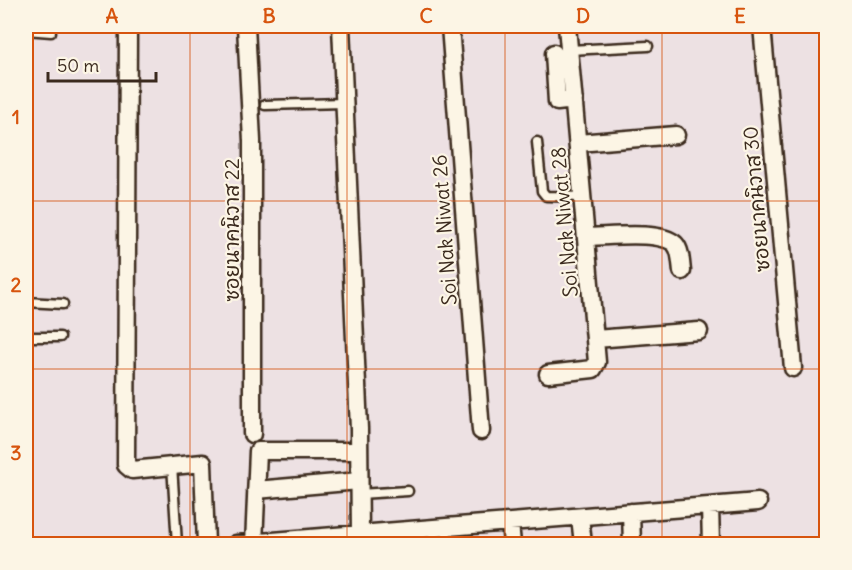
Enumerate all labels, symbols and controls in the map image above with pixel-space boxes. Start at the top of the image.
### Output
text: A [106,3,119,28]
text: B [262,3,276,28]
text: C [419,3,433,28]
text: D [576,3,590,28]
text: E [734,3,746,28]
scale bar [48,45,156,83]
text: 50 m [57,54,99,77]
text: 1 [12,104,20,129]
street label: ซอยนาคนิวาส 30 [737,125,775,273]
street label: Soi Nak Niwat 28 [545,146,583,298]
street label: Soi Nak Niwat 26 [426,154,462,306]
street label: ซอยนาคนิวาส 22 [219,158,244,302]
text: 2 [11,272,22,297]
text: 3 [10,440,22,465]

